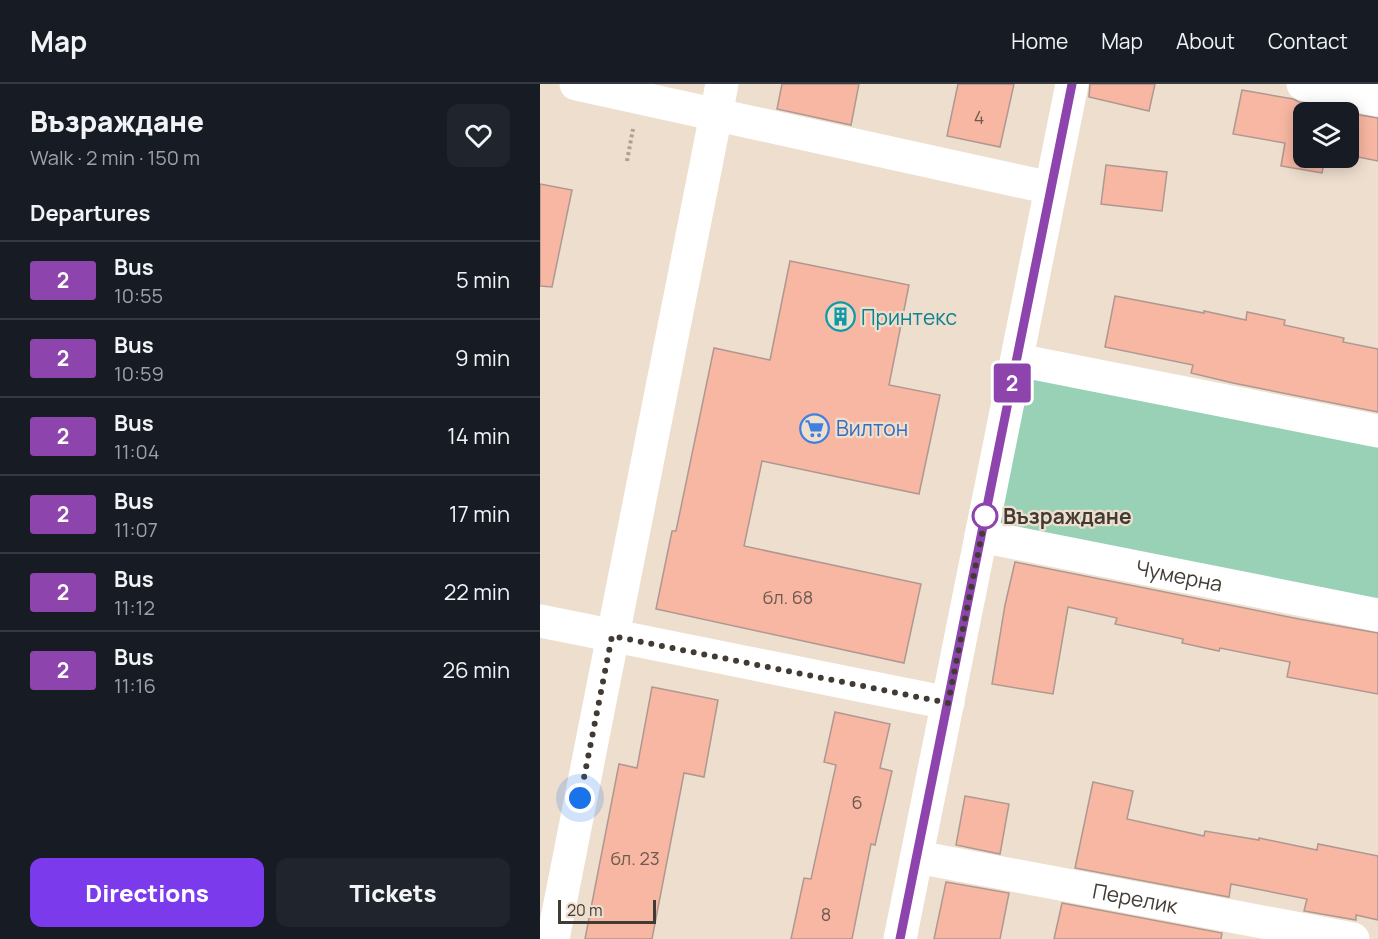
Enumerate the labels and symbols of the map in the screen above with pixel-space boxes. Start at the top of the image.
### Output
house number: 4 [974,105,984,129]
building icon: Принтекс [824,301,856,333]
place label: Принтекс [861,303,957,331]
line badge: 2 [992,364,1032,402]
supermarket icon: Вилтон [799,412,831,444]
place label: Вилтон [836,414,908,442]
place label: Възраждане [1003,502,1132,530]
marker: Възраждане [972,503,998,529]
street label: Чумерна [1133,553,1225,598]
house number: бл. 68 [763,585,813,609]
your location [565,783,595,813]
house number: 6 [851,790,863,814]
house number: бл. 23 [610,846,660,870]
street label: Перелик [1090,876,1181,920]
scale bar [558,897,656,924]
house number: 8 [821,902,831,926]

